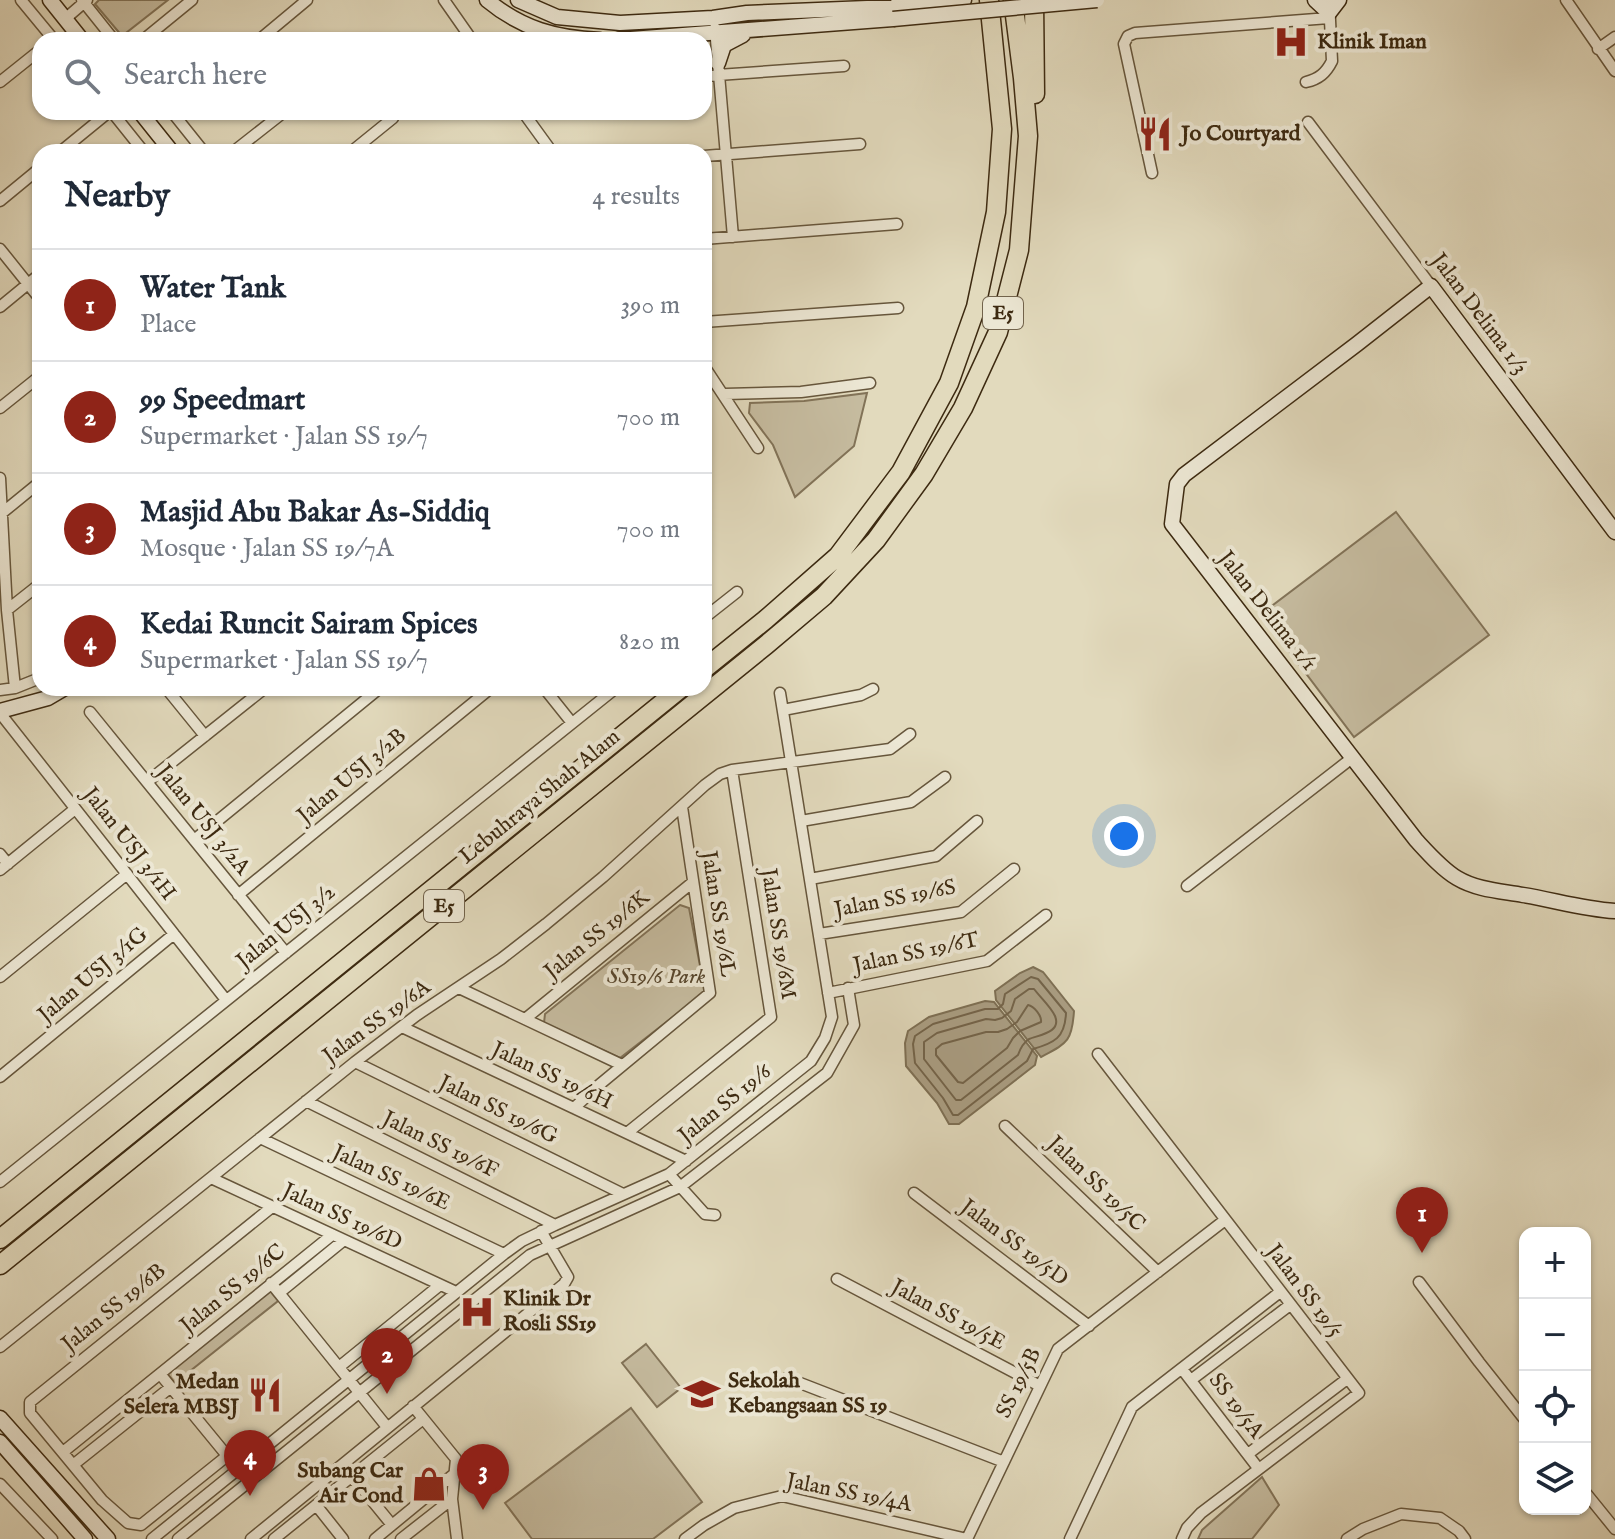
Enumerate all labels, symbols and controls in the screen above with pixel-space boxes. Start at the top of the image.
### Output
hospital icon: Klinik Iman [1272,23,1310,61]
place label: Klinik Iman [1317,28,1427,56]
search box [32,32,712,120]
icon: search [60,54,104,98]
text: Search here [124,57,267,95]
restaurant icon: Jo Courtyard [1136,115,1174,153]
place label: Jo Courtyard [1178,120,1302,148]
text: Nearby [64,175,170,218]
text: 4 results [592,180,680,213]
street label: Jalan Delima 1/3 [1422,245,1534,380]
text: Water Tank [140,270,286,308]
text: 1 [85,289,95,322]
text: 390 m [620,289,680,322]
road number: E5 [983,297,1023,329]
text: Place [140,308,196,341]
text: 99 Speedmart [140,382,305,420]
text: 2 [84,401,96,434]
text: 700 m [617,401,680,434]
text: Supermarket · Jalan SS 19/7 [140,420,428,453]
text: Masjid Abu Bakar As-Siddiq [140,494,490,532]
text: 3 [85,513,95,546]
text: 700 m [617,513,680,546]
text: Mosque · Jalan SS 19/7A [140,532,393,565]
street label: Jalan Delima 1/1 [1210,543,1323,677]
text: Kedai Runcit Sairam Spices [140,606,478,644]
text: 4 [84,625,96,658]
text: 820 m [619,625,680,658]
text: Supermarket · Jalan SS 19/7 [140,644,428,677]
street label: Jalan USJ 3/2B [289,722,412,832]
street label: Lebuhraya Shah Alam [454,723,626,871]
street label: Jalan USJ 3/2A [148,757,257,882]
street label: Jalan USJ 3/1H [74,779,182,906]
your location [1104,816,1144,856]
street label: Jalan SS 19/6L [694,846,742,979]
street label: Jalan SS 19/6M [753,864,802,1002]
street label: Jalan SS 19/6S [829,874,958,925]
street label: Jalan USJ 3/2 [228,879,341,977]
street label: Jalan SS 19/6K [536,883,656,988]
road number: E5 [424,890,464,922]
street label: Jalan USJ 3/1G [30,921,154,1031]
street label: Jalan SS 19/6T [848,926,981,981]
park label: SS19/6 Park [607,963,705,991]
street label: Jalan SS 19/6A [315,973,437,1072]
street label: Jalan SS 19/6H [484,1034,617,1116]
street label: Jalan SS 19/6 [670,1058,778,1152]
street label: Jalan SS 19/6G [431,1068,563,1151]
street label: Jalan SS 19/6F [375,1104,503,1185]
street label: Jalan SS 19/5C [1039,1128,1151,1238]
street label: Jalan SS 19/6E [325,1137,454,1217]
street label: Jalan SS 19/6D [275,1176,407,1257]
pin: 1 [1396,1187,1448,1253]
street label: Jalan SS 19/5D [952,1191,1074,1293]
map controls [1519,1227,1591,1515]
button: + [1519,1227,1591,1299]
street label: Jalan SS 19/5 [1258,1236,1348,1344]
street label: Jalan SS 19/6C [172,1238,291,1342]
street label: Jalan SS 19/6B [54,1257,172,1360]
street label: Jalan SS 19/5E [883,1272,1010,1357]
place label: Klinik Dr Rosli SS19 [503,1285,596,1338]
hospital icon: Klinik Dr Rosli SS19 [458,1293,496,1331]
button: − [1519,1299,1591,1371]
pin: 2 [361,1328,413,1394]
street label: SS 19/5B [990,1343,1048,1423]
place label: Sekolah Kebangsaan SS 19 [728,1367,887,1420]
place label: Medan Selera MBSJ [124,1368,239,1421]
street label: SS 19/5A [1202,1368,1271,1445]
button: locate [1519,1371,1591,1443]
school or university icon: Sekolah Kebangsaan SS 19 [683,1375,721,1413]
restaurant icon: Medan Selera MBSJ [246,1376,284,1414]
pin: 4 [224,1430,276,1496]
button: layers [1519,1443,1591,1515]
pin: 3 [457,1444,509,1510]
place label: Subang Car Air Cond [297,1457,404,1510]
shop icon: Subang Car Air Cond [410,1465,448,1503]
street label: Jalan SS 19/4A [781,1467,915,1519]

